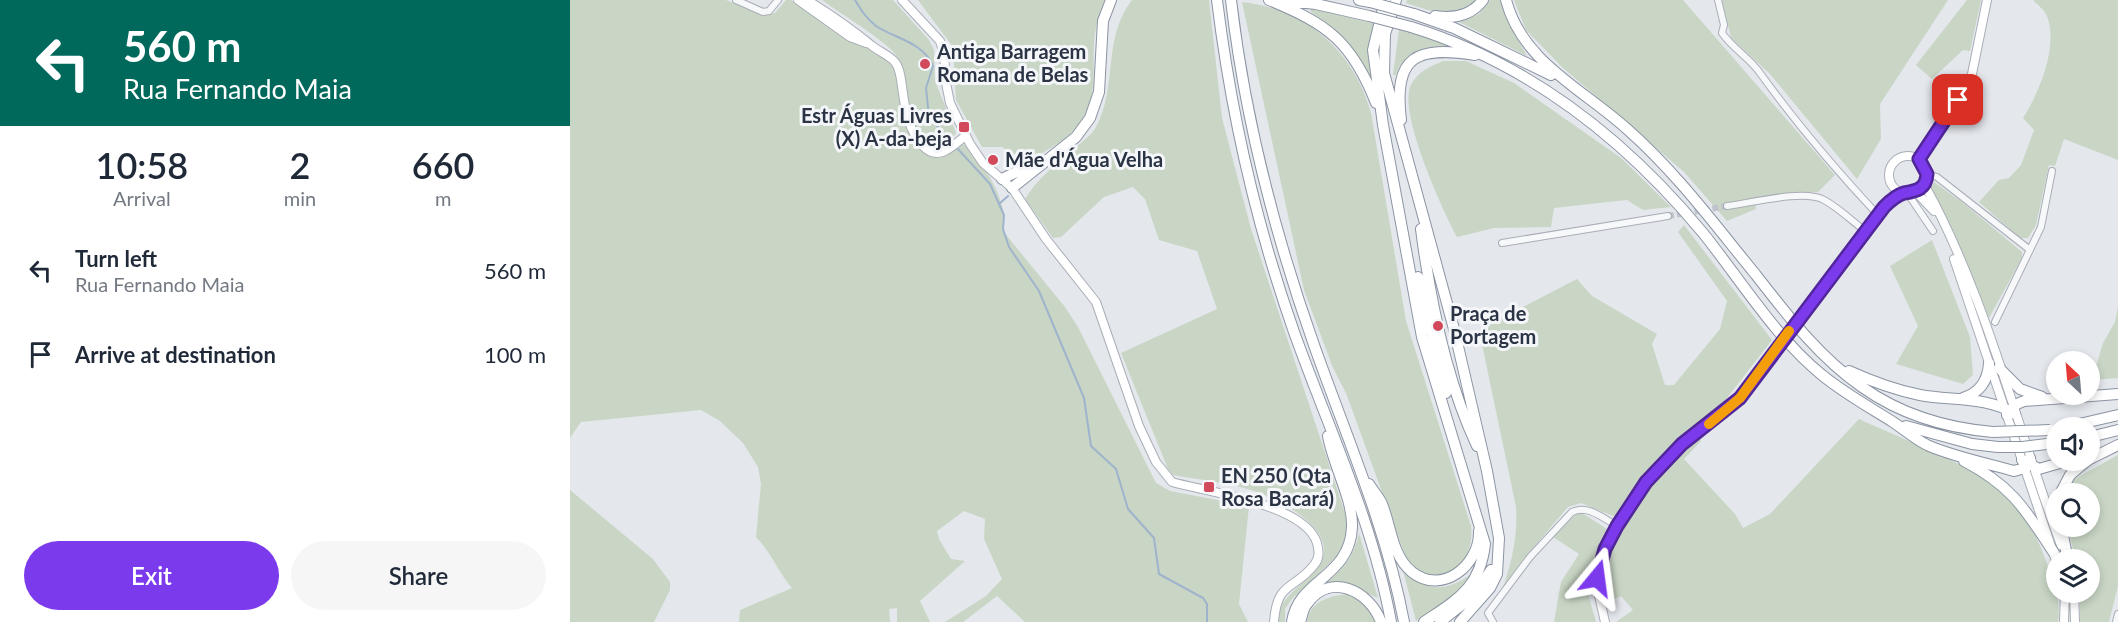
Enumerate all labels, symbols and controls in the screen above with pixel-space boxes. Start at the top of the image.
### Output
text: 560 m [123,21,241,71]
icon: left [24,24,102,102]
place label: Antiga Barragem Romana de Belas [936,39,1089,86]
marker: Antiga Barragem Romana de Belas [918,57,932,71]
text: Rua Fernando Maia [123,72,352,105]
pin [1932,74,1983,125]
icon: arrive [1941,83,1974,116]
place label: Estr Águas Livres (X) A-da-beja [801,103,952,150]
marker: Estr Águas Livres (X) A-da-beja [957,120,971,134]
text: 10:58 [96,143,188,187]
text: 2 [290,143,310,187]
text: 660 [412,143,474,187]
place label: Mãe d'Água Velha [1005,147,1163,171]
marker: Mãe d'Água Velha [986,153,1000,167]
text: Arrival [113,186,171,210]
text: min [284,186,316,210]
text: m [435,186,451,210]
text: Turn left [75,245,157,272]
icon: left [24,254,57,287]
text: 560 m [484,257,546,284]
text: Rua Fernando Maia [75,272,244,296]
place label: Praça de Portagem [1450,301,1536,348]
marker: Praça de Portagem [1431,319,1445,333]
icon: arrive [24,338,57,371]
text: Arrive at destination [75,341,276,368]
text: 100 m [484,341,546,368]
north arrow [2046,351,2100,405]
map controls [2046,351,2100,603]
button: sound [2046,417,2100,471]
place label: EN 250 (Qta Rosa Bacará) [1221,463,1334,510]
marker: EN 250 (Qta Rosa Bacará) [1202,480,1216,494]
button: search [2046,483,2100,537]
button: Exit [24,541,279,610]
button: Share [291,541,546,610]
position arrow [1565,546,1629,610]
button: layers [2046,549,2100,603]

